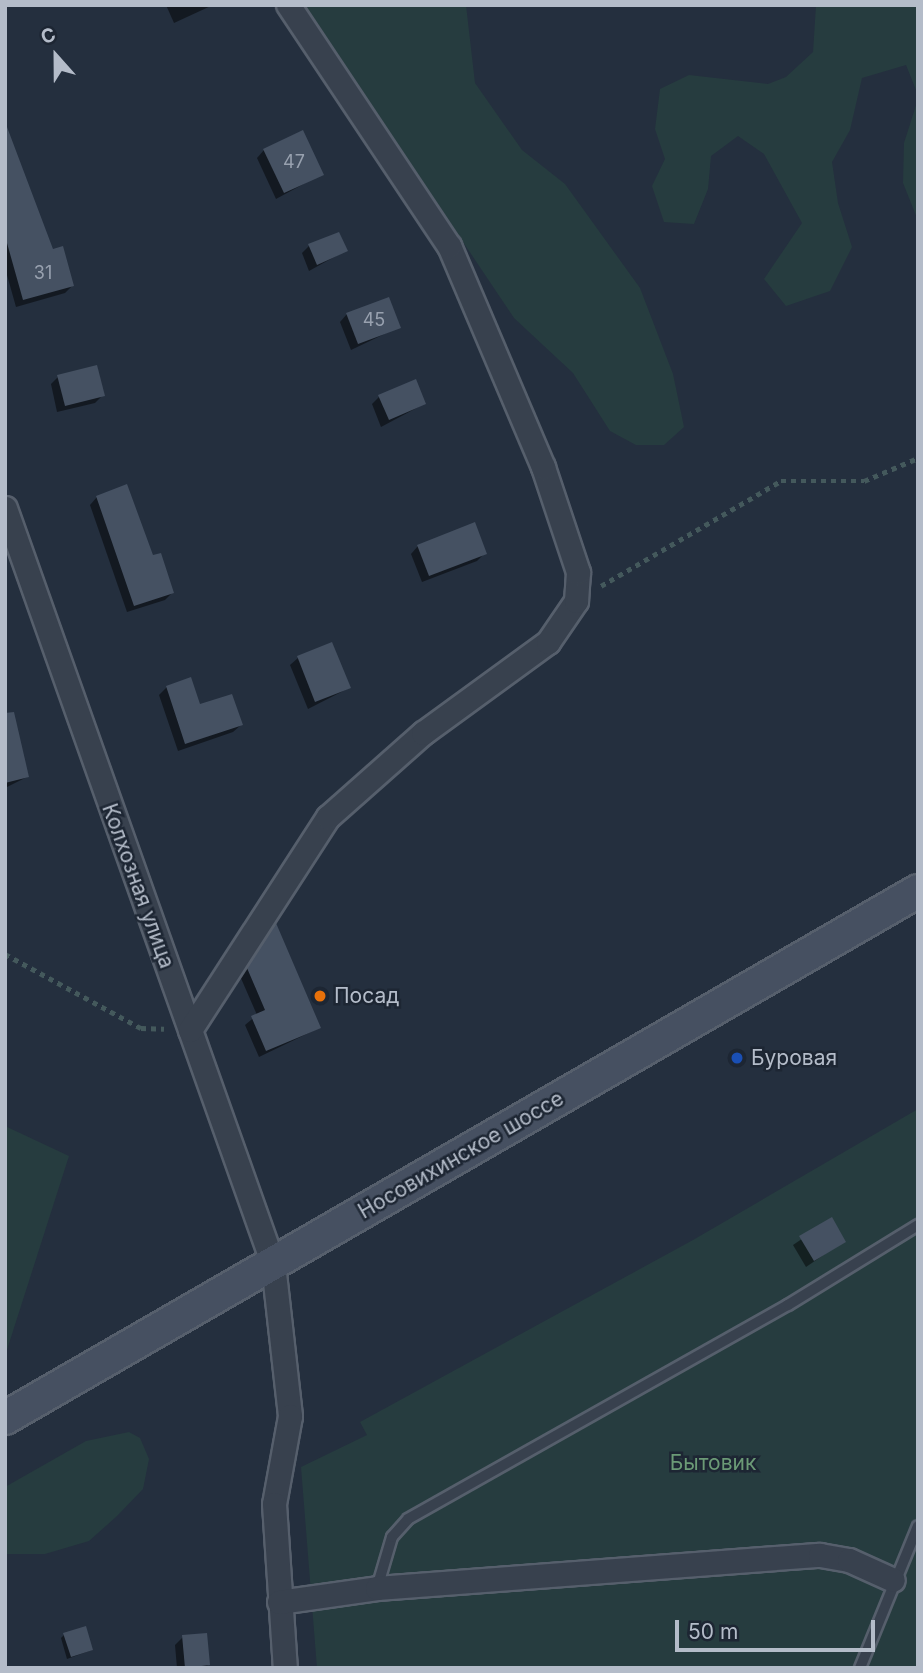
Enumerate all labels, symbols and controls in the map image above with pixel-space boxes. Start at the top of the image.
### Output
north arrow [21,21,91,91]
text: С [38,23,59,49]
house number: 47 [283,151,305,173]
house number: 31 [34,262,52,284]
house number: 45 [363,309,385,331]
street label: Колхозная улица [97,800,179,972]
place label: Посад [334,983,399,1009]
marker: Посад [312,988,328,1004]
place label: Буровая [751,1045,837,1071]
marker: Буровая [729,1050,745,1066]
street label: Носовихинское шоссе [354,1086,568,1224]
park label: Бытовик [670,1450,756,1476]
scale bar [678,1606,878,1650]
text: 50 m [688,1619,738,1644]

